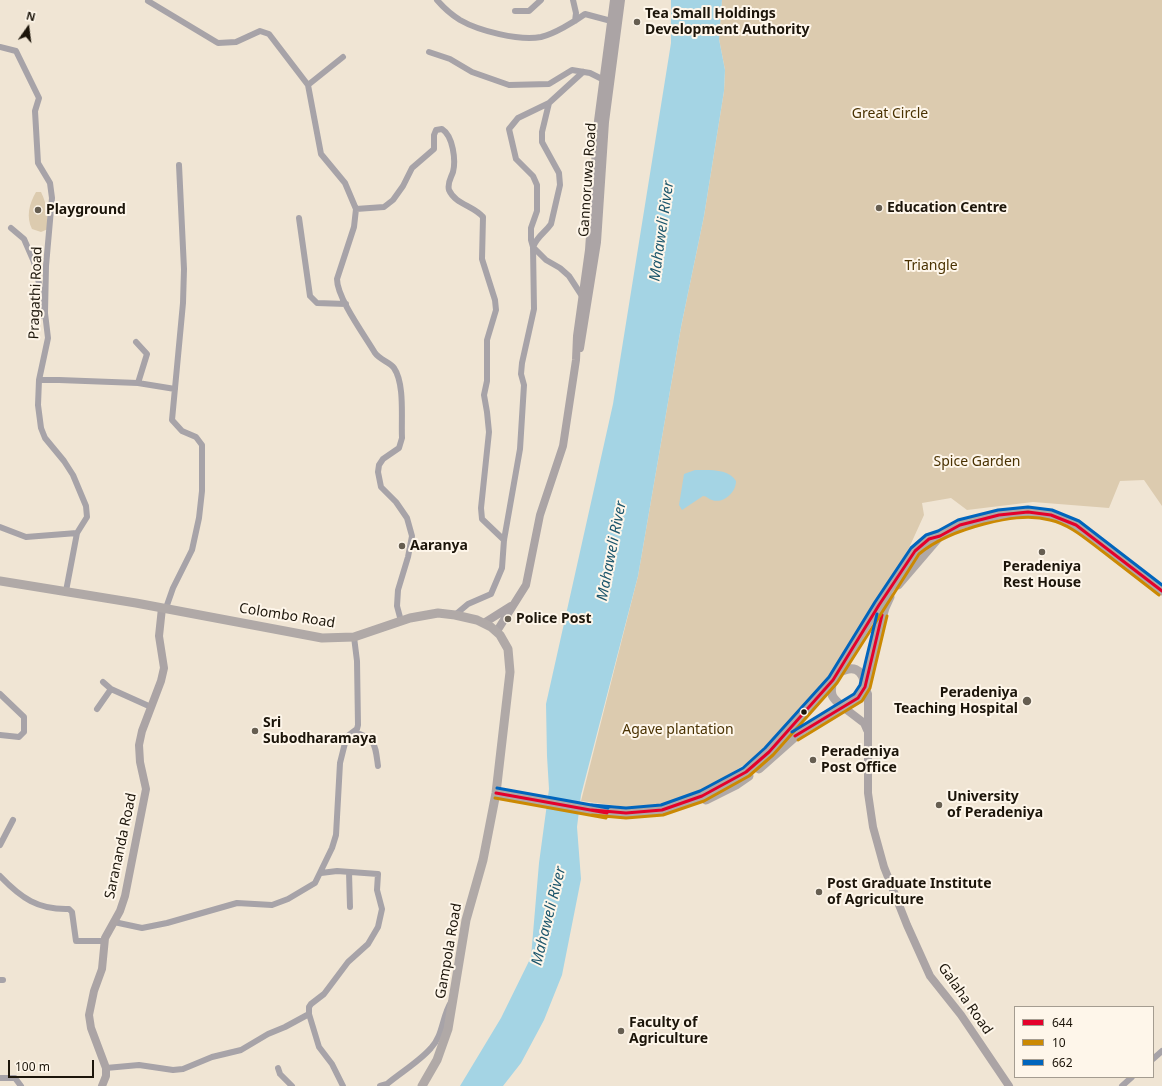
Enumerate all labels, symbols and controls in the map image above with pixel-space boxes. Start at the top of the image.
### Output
place label: Tea Small Holdings Development Authority [645,6,809,38]
north arrow [8,8,48,48]
text: N [25,8,37,24]
marker: Tea Small Holdings Development Authority [632,17,642,27]
park label: Great Circle [852,106,928,122]
street label: Gannoruwa Road [576,122,600,238]
water label: Mahaweli River [646,180,678,282]
place label: Education Centre [887,200,1007,216]
place label: Playground [46,202,126,218]
marker: Education Centre [874,203,884,213]
marker: Playground [33,205,43,215]
street label: Pragathi Road [26,246,46,340]
park label: Triangle [904,258,958,274]
park label: Spice Garden [934,454,1020,470]
water label: Mahaweli River [594,500,630,602]
place label: Aaranya [410,538,468,554]
marker: Aaranya [397,541,407,551]
marker: Peradeniya Rest House [1037,547,1047,557]
place label: Peradeniya Rest House [1003,559,1081,592]
street label: Colombo Road [238,600,336,632]
place label: Police Post [516,611,592,627]
marker: Police Post [503,614,513,624]
place label: Peradeniya Teaching Hospital [894,685,1018,718]
marker: Peradeniya Teaching Hospital [1021,695,1033,707]
unlabelled marker [799,707,809,717]
place label: Sri Subodharamaya [263,715,377,748]
park label: Agave plantation [622,722,734,738]
marker: Sri Subodharamaya [250,726,260,736]
place label: Peradeniya Post Office [821,744,899,776]
marker: Peradeniya Post Office [808,755,818,765]
place label: University of Peradeniya [947,789,1043,822]
street label: Sarananda Road [102,792,140,900]
marker: University of Peradeniya [934,800,944,810]
water label: Mahaweli River [528,865,570,967]
place label: Post Graduate Institute of Agriculture [827,876,992,908]
marker: Post Graduate Institute of Agriculture [814,887,824,897]
street label: Gampola Road [432,902,466,1000]
street label: Galaha Road [934,960,996,1038]
legend [1014,1006,1154,1078]
text: 644 [1052,1014,1073,1031]
place label: Faculty of Agriculture [629,1015,708,1048]
marker: Faculty of Agriculture [616,1026,626,1036]
text: 10 [1052,1034,1066,1051]
scale bar [10,1052,96,1078]
text: 662 [1052,1054,1073,1071]
text: 100 m [15,1058,50,1075]

